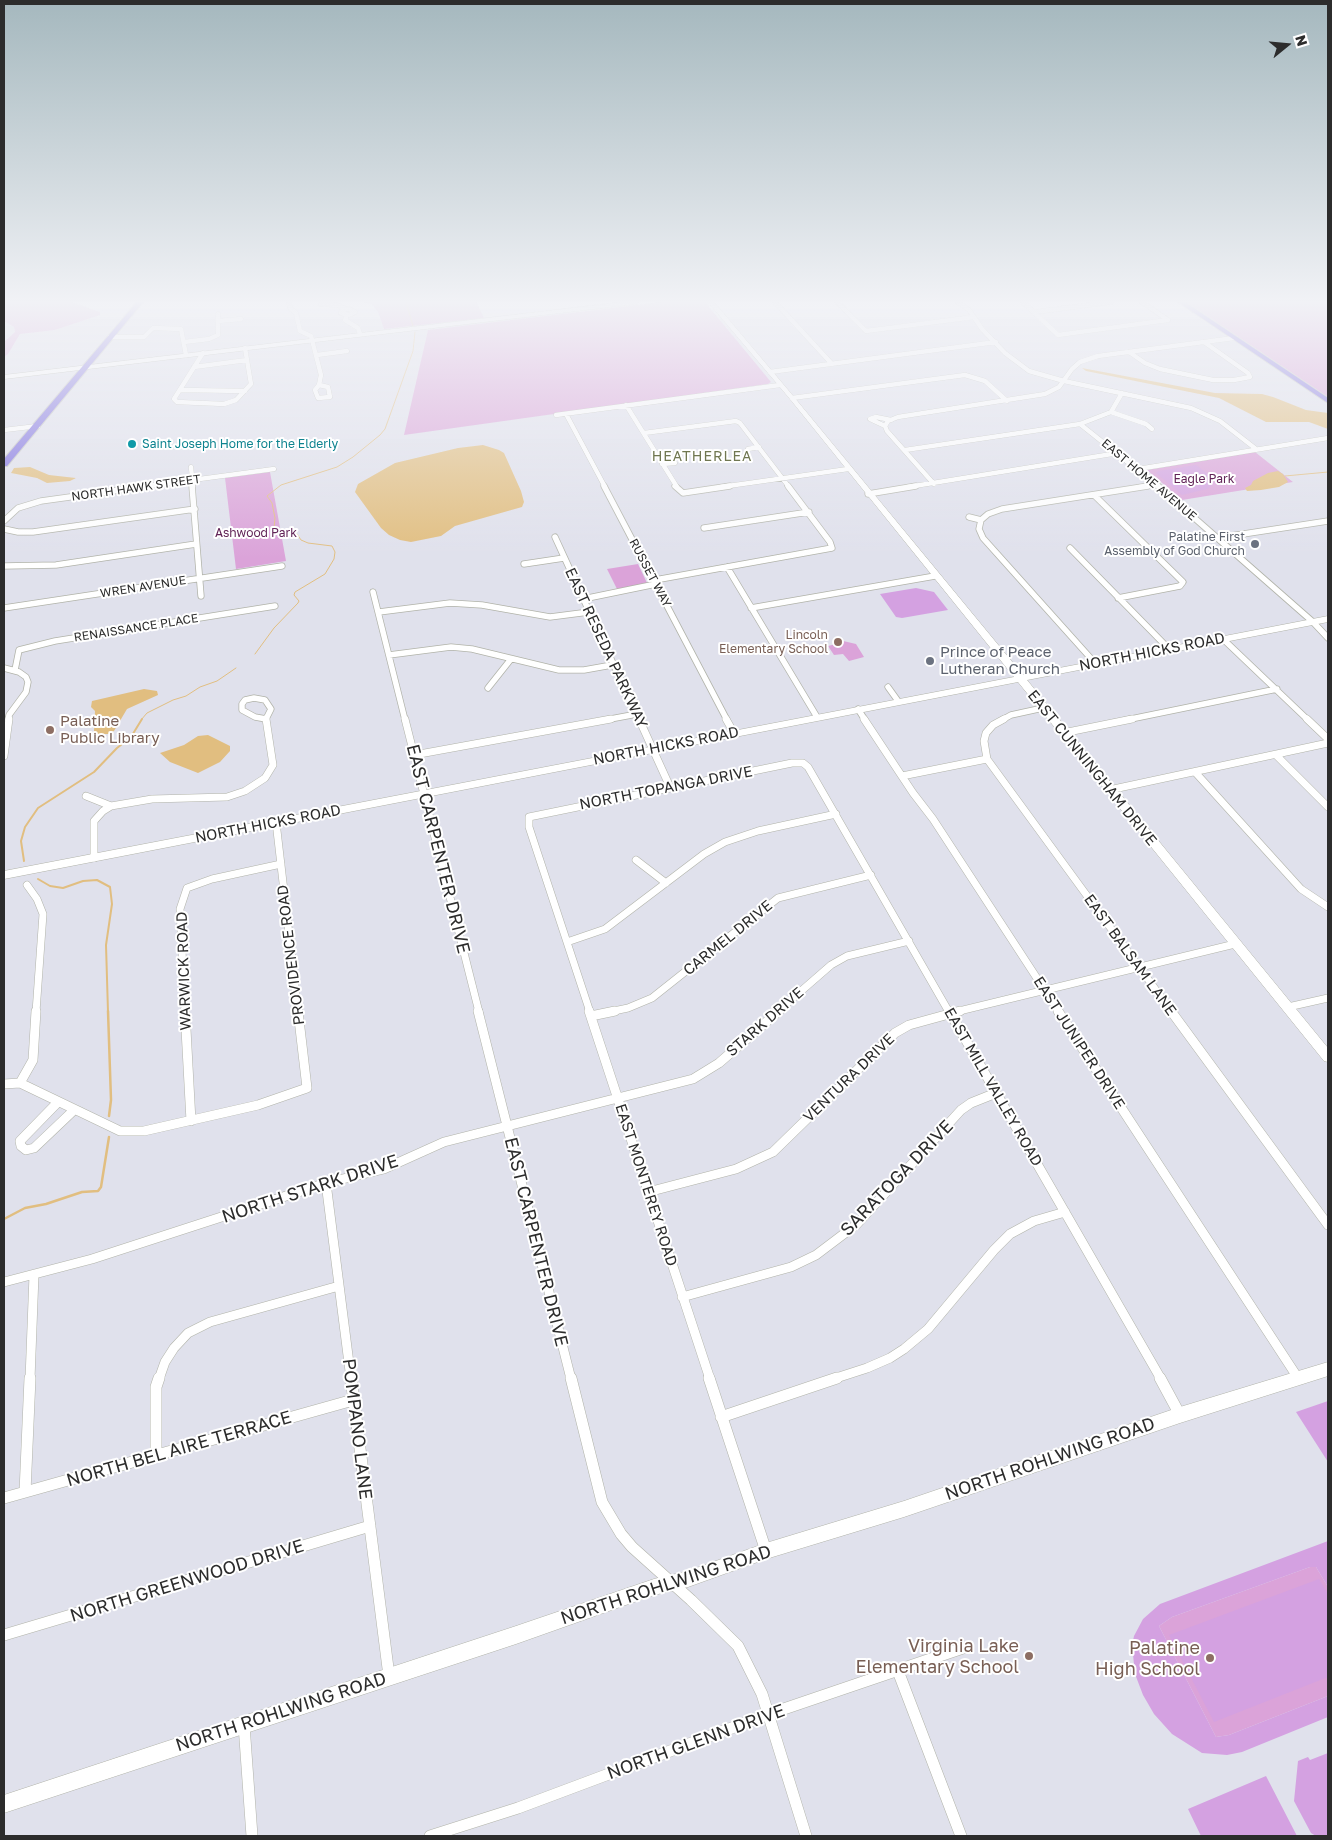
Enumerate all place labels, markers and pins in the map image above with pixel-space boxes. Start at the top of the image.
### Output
place label: Saint Joseph Home for the Elderly [142,437,338,451]
marker: Saint Joseph Home for the Elderly [126,438,138,450]
place label: Palatine First Assembly of God Church [1104,530,1245,558]
marker: Palatine First Assembly of God Church [1249,538,1261,550]
place label: Lincoln Elementary School [719,628,828,656]
marker: Lincoln Elementary School [832,636,844,648]
place label: Prince of Peace Lutheran Church [940,643,1060,678]
marker: Prince of Peace Lutheran Church [924,655,936,667]
place label: Palatine Public Library [60,712,160,747]
marker: Palatine Public Library [44,724,56,736]
place label: Virginia Lake Elementary School [855,1635,1019,1678]
place label: Palatine High School [1095,1637,1200,1680]
marker: Virginia Lake Elementary School [1023,1650,1035,1662]
marker: Palatine High School [1204,1652,1216,1664]

